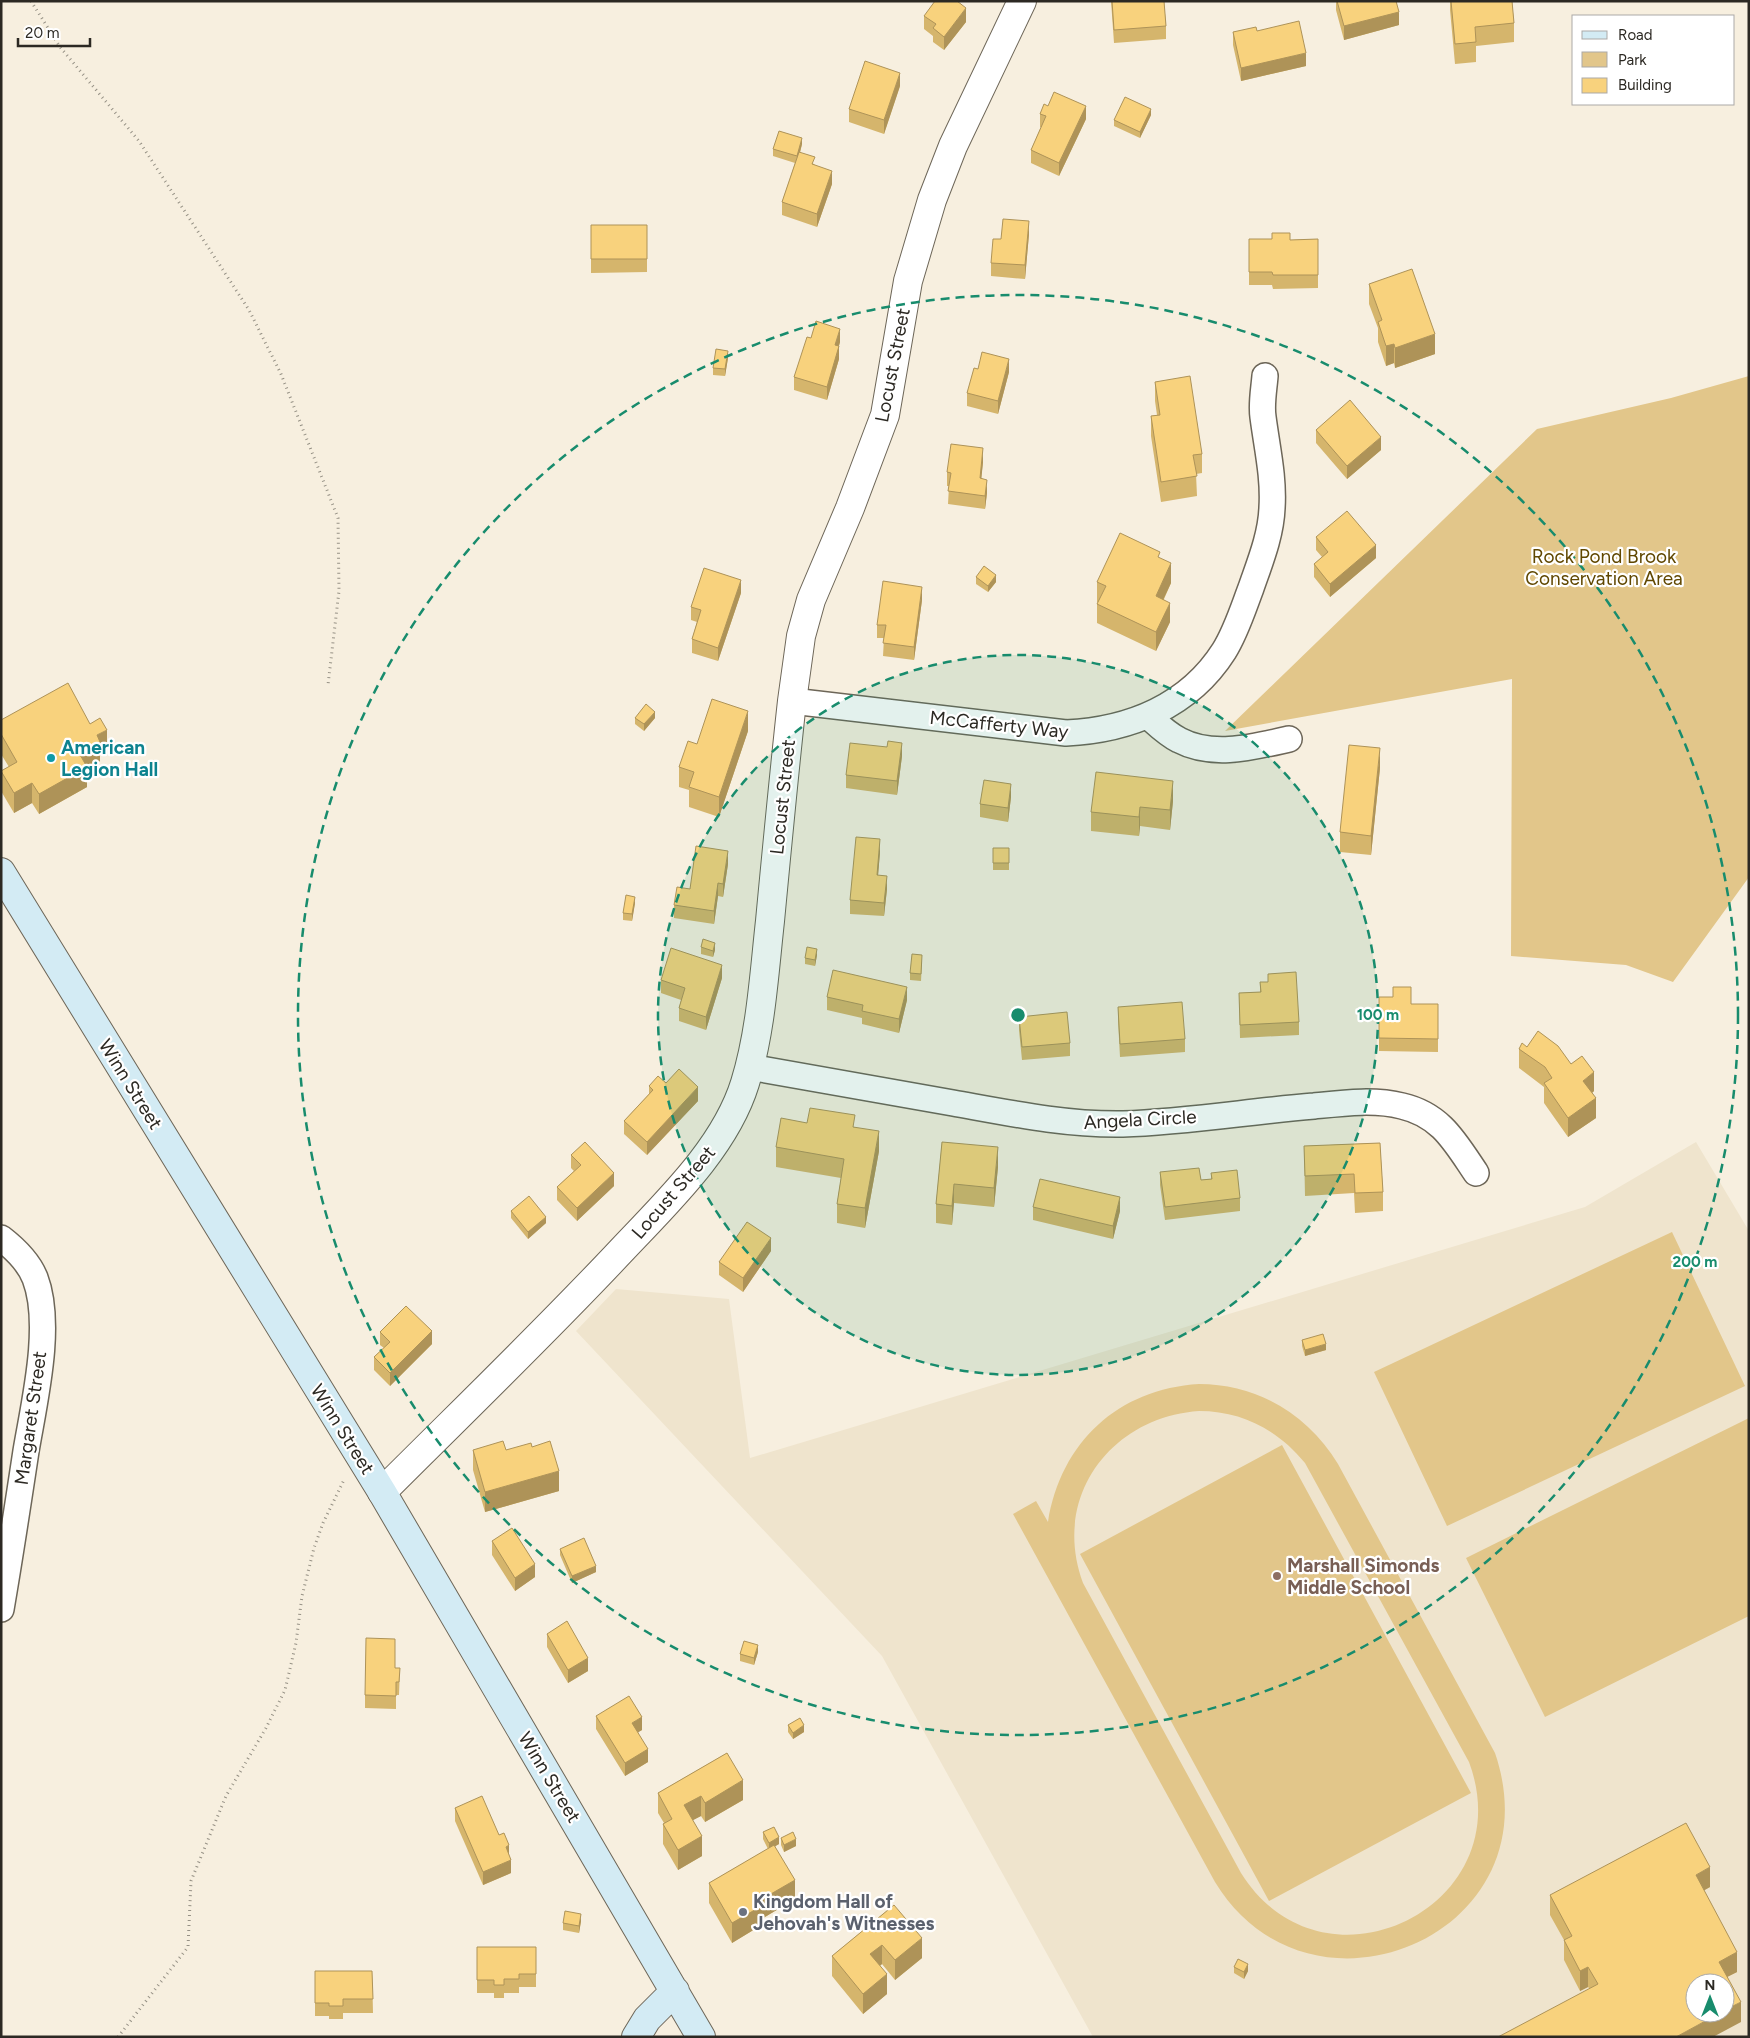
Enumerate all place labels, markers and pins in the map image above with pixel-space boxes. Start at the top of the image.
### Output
place label: American Legion Hall [61,736,158,781]
marker: American Legion Hall [45,752,57,764]
centre of rings [1009,1006,1027,1024]
place label: Marshall Simonds Middle School [1287,1554,1440,1599]
marker: Marshall Simonds Middle School [1271,1570,1283,1582]
place label: Kingdom Hall of Jehovah's Witnesses [753,1890,935,1935]
marker: Kingdom Hall of Jehovah's Witnesses [737,1906,749,1918]

